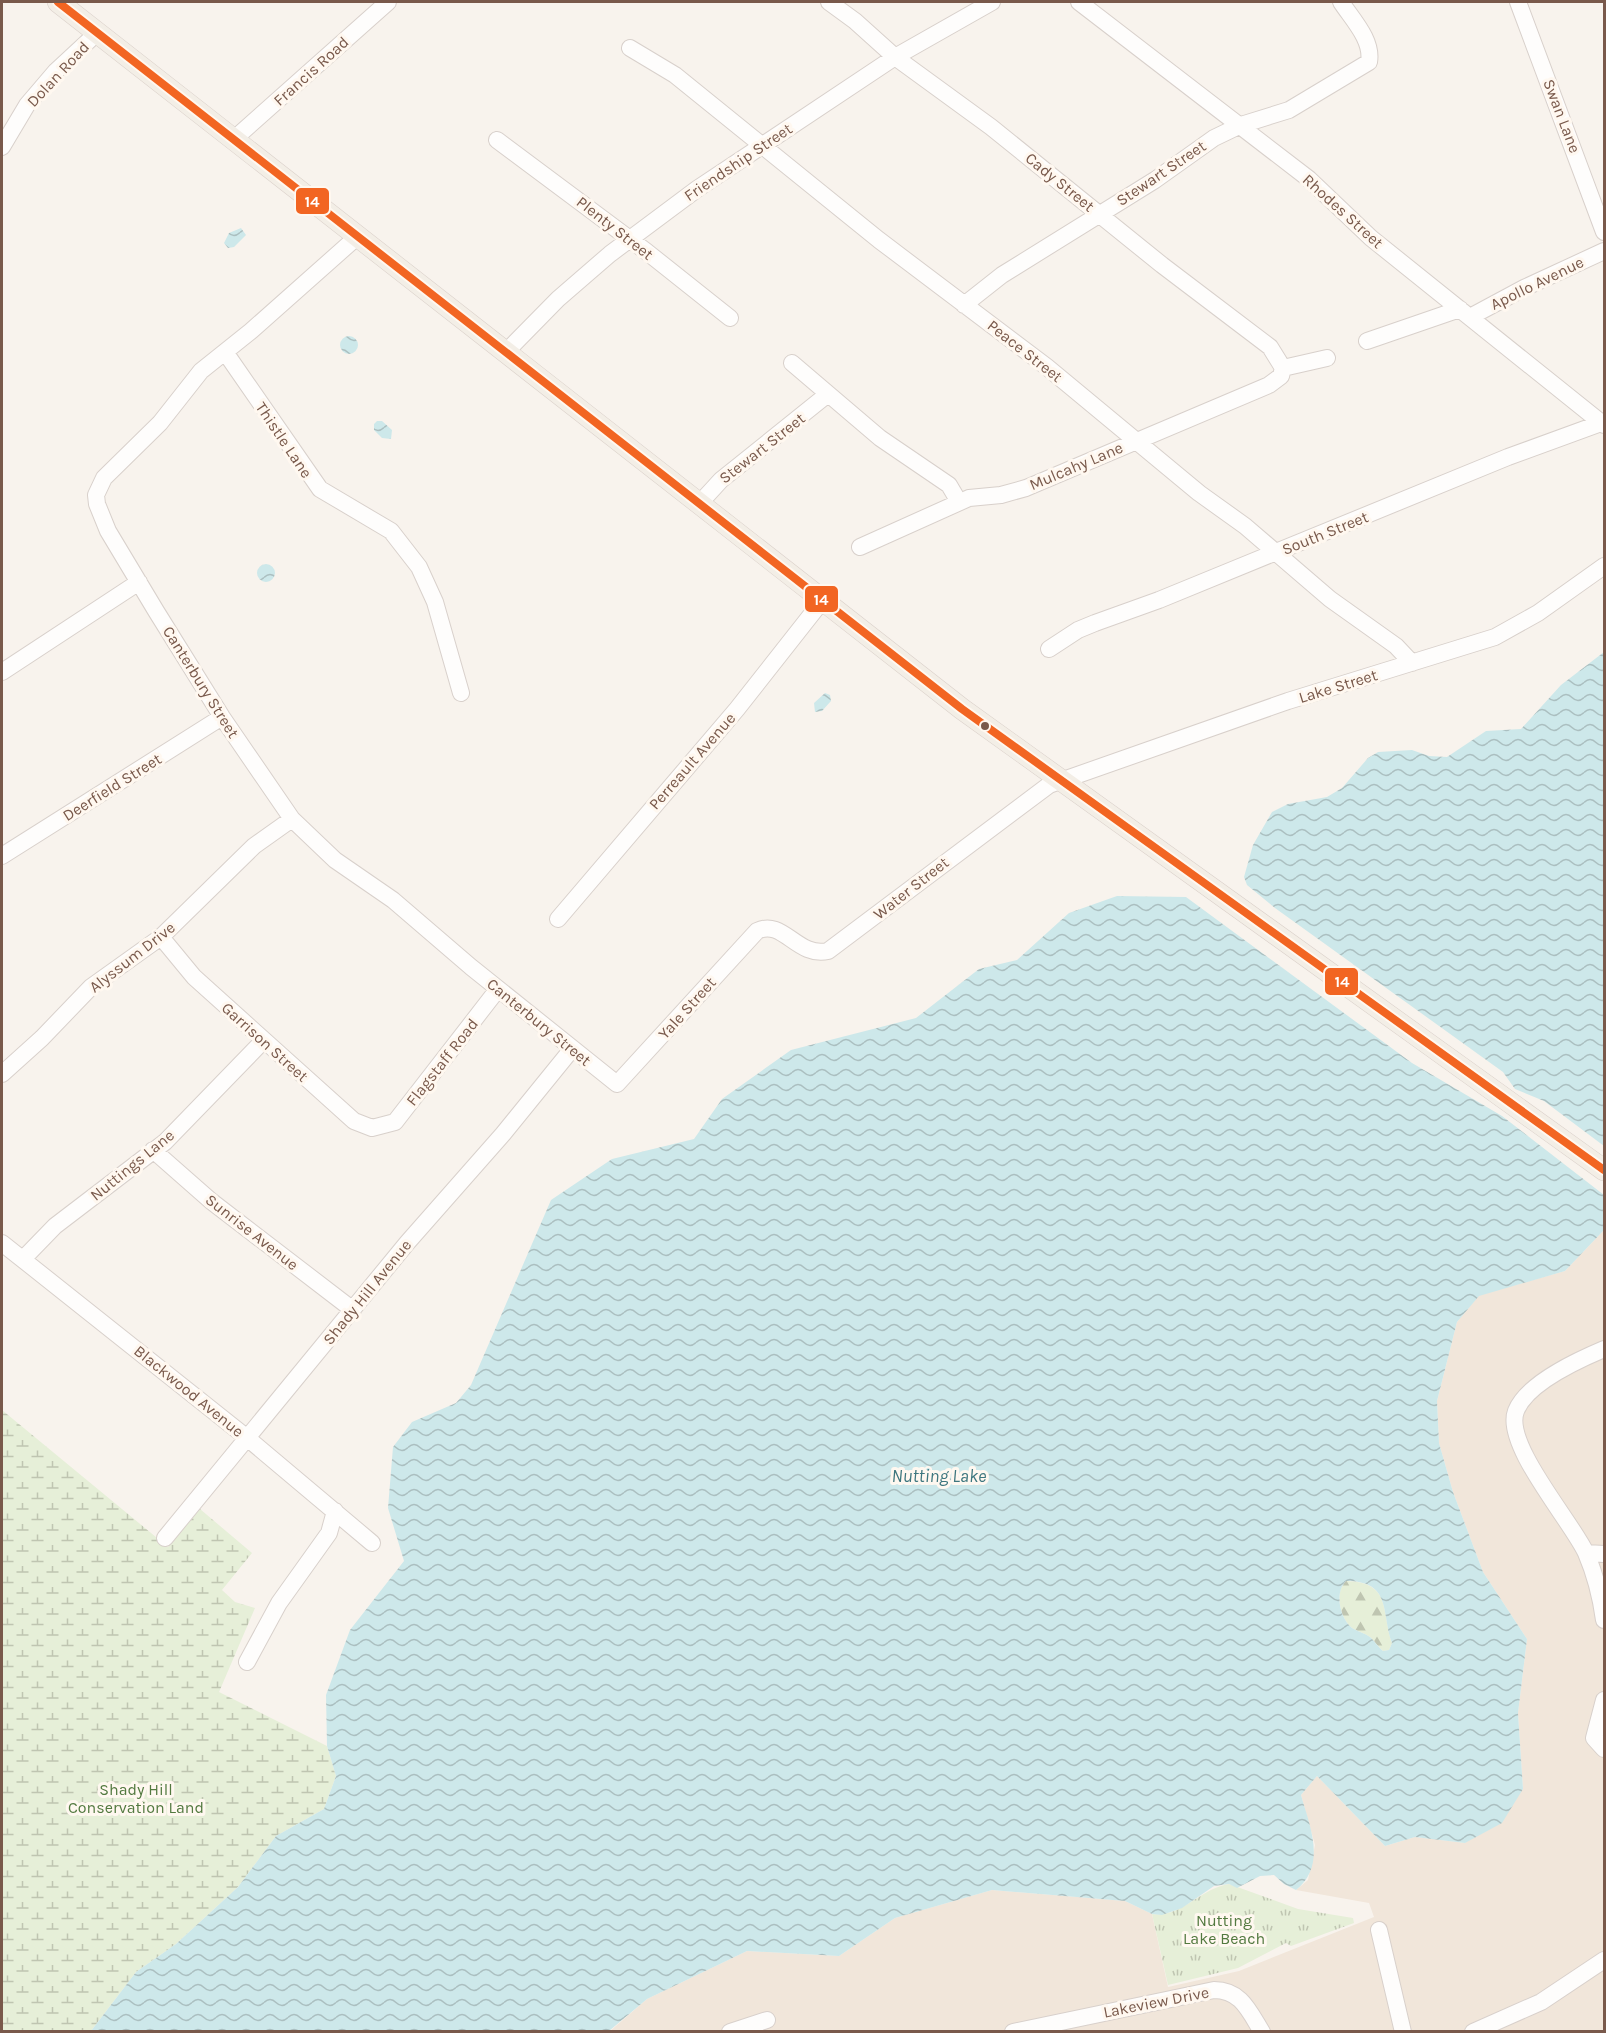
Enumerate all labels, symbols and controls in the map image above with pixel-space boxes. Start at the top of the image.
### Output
street label: Francis Road [269,32,353,110]
street label: Dolan Road [23,37,93,111]
street label: Swan Lane [1539,76,1585,156]
street label: Friendship Street [680,119,796,205]
street label: Stewart Street [1113,136,1209,210]
street label: Cady Street [1022,148,1098,216]
street label: Rhodes Street [1299,170,1387,252]
line badge: 14 [295,187,330,215]
text: 14 [304,192,320,211]
street label: Plenty Street [573,192,657,264]
street label: Apollo Avenue [1487,252,1587,314]
street label: Peace Street [984,316,1066,386]
street label: Thistle Lane [252,398,316,482]
street label: Stewart Street [715,409,809,487]
street label: Mulcahy Lane [1026,438,1126,494]
street label: South Street [1279,507,1371,559]
line badge: 14 [804,585,839,613]
text: 14 [813,590,829,609]
street label: Canterbury Street [159,623,243,741]
street label: Lake Street [1296,665,1380,707]
street label: Perreault Avenue [645,709,739,813]
unlabelled marker [979,720,991,732]
street label: Deerfield Street [59,749,165,825]
street label: Water Street [870,853,952,923]
street label: Alyssum Drive [85,918,179,996]
line badge: 14 [1324,967,1359,996]
text: 14 [1334,972,1350,991]
street label: Yale Street [654,973,720,1043]
street label: Canterbury Street [483,974,595,1070]
street label: Garrison Street [218,998,312,1086]
street label: Flagstaff Road [402,1015,482,1109]
street label: Nuttings Lane [86,1125,178,1205]
street label: Sunrise Avenue [202,1190,302,1274]
street label: Shady Hill Avenue [319,1236,415,1348]
street label: Blackwood Avenue [130,1341,248,1441]
water label: Nutting Lake [892,1465,986,1487]
park label: Shady Hill Conservation Land [68,1780,204,1817]
park label: Nutting Lake Beach [1183,1911,1265,1948]
street label: Lakeview Drive [1102,1982,1210,2022]

